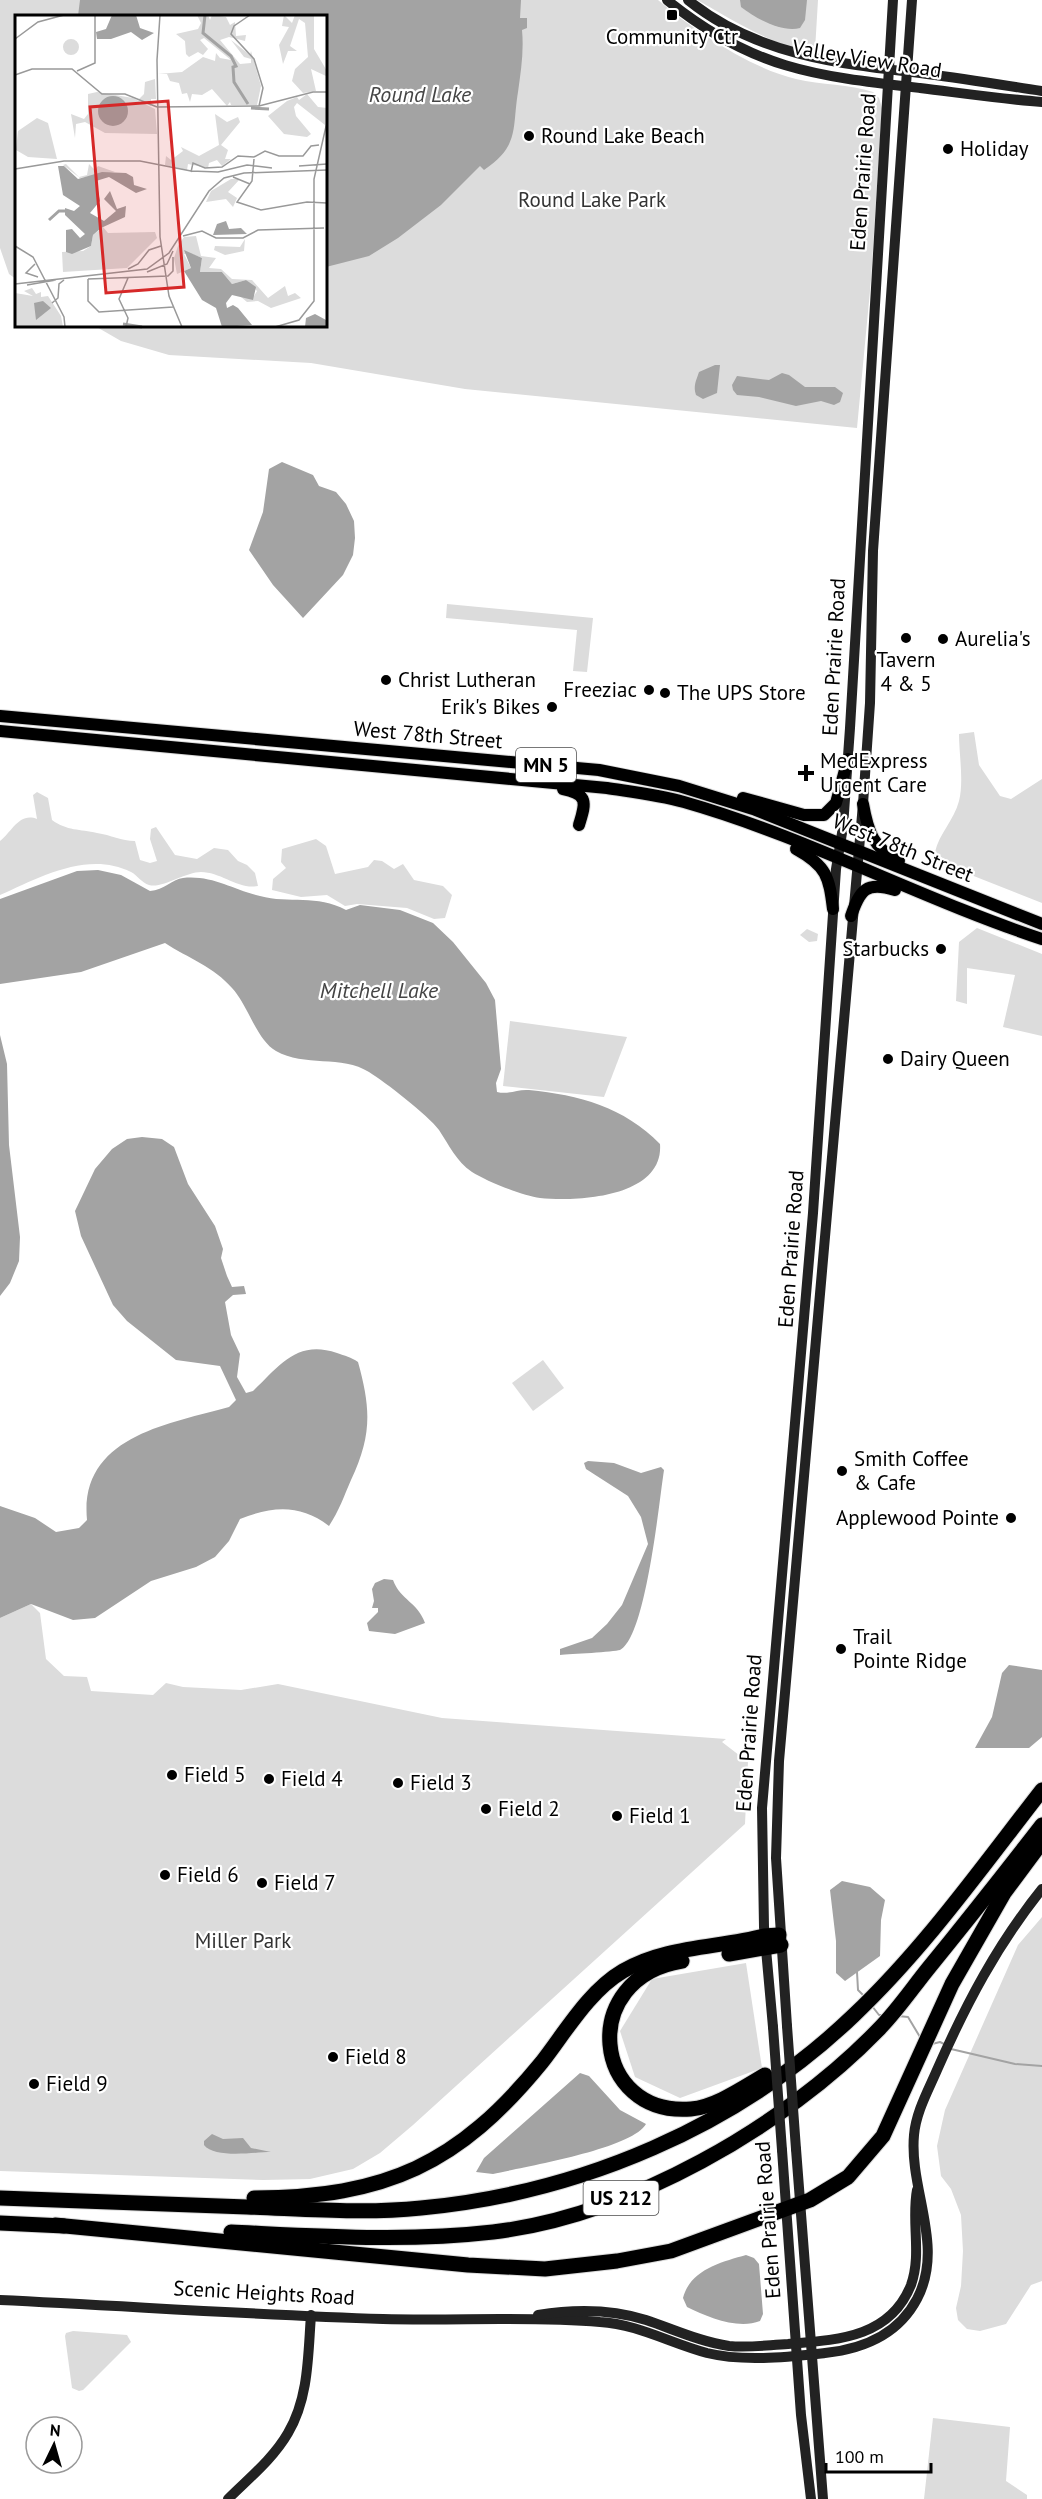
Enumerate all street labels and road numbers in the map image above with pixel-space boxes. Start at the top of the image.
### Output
street label: Valley View Road [790,33,944,84]
street label: Eden Prairie Road [844,92,881,252]
street label: Eden Prairie Road [816,577,851,737]
street label: West 78th Street [352,715,504,754]
road number: MN 5 [516,748,576,782]
street label: West 78th Street [829,807,978,888]
street label: Eden Prairie Road [772,1169,809,1329]
street label: Eden Prairie Road [730,1653,767,1813]
street label: Eden Prairie Road [749,2140,786,2300]
road number: US 212 [584,2181,658,2215]
street label: Scenic Heights Road [173,2274,355,2311]

